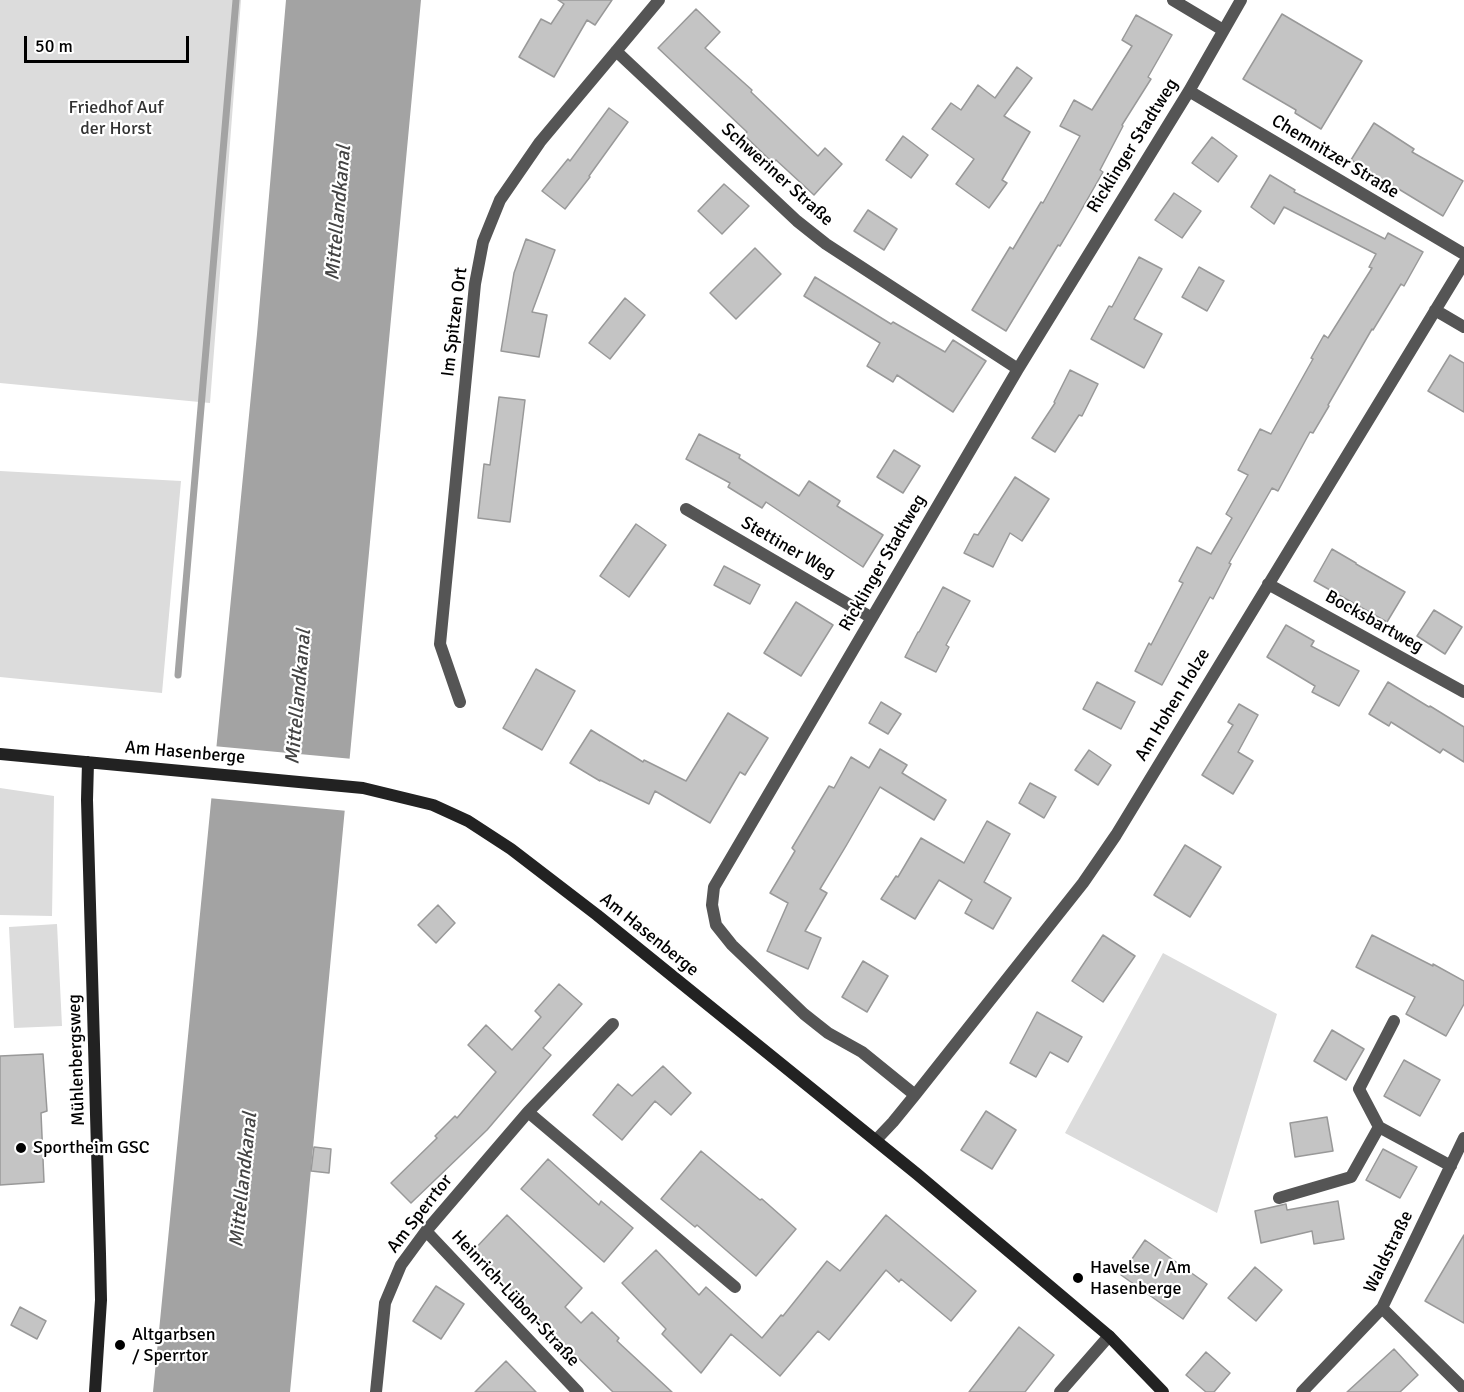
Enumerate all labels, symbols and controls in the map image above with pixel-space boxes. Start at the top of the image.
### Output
scale bar [27,24,192,62]
text: 50 m [35,35,73,57]
street label: Ricklinger Stadtweg [1083,75,1183,217]
park label: Friedhof Auf der Horst [68,97,164,140]
street label: Chemnitzer Straße [1267,110,1403,204]
street label: Schweriner Straße [717,119,837,231]
water label: Mittellandkanal [321,144,357,282]
street label: Im Spitzen Ort [438,266,472,378]
street label: Ricklinger Stadtweg [835,491,931,635]
street label: Stettiner Weg [737,512,839,584]
street label: Bocksbartweg [1321,586,1427,658]
water label: Mittellandkanal [281,628,317,766]
street label: Am Hohen Holze [1131,645,1215,765]
street label: Am Hasenberge [124,737,246,769]
street label: Am Hasenberge [595,889,703,981]
street label: Mühlenbergsweg [64,994,90,1126]
water label: Mittellandkanal [225,1111,263,1249]
place label: Sportheim GSC [33,1137,150,1159]
marker: Sportheim GSC [14,1141,28,1155]
street label: Am Sperrtor [383,1170,457,1258]
street label: Waldstraße [1360,1207,1418,1297]
street label: Heinrich-Lübon-Straße [446,1226,584,1372]
place label: Havelse / Am Hasenberge [1090,1257,1191,1300]
marker: Havelse / Am Hasenberge [1071,1271,1085,1285]
place label: Altgarbsen / Sperrtor [132,1324,215,1366]
marker: Altgarbsen / Sperrtor [113,1338,127,1352]

